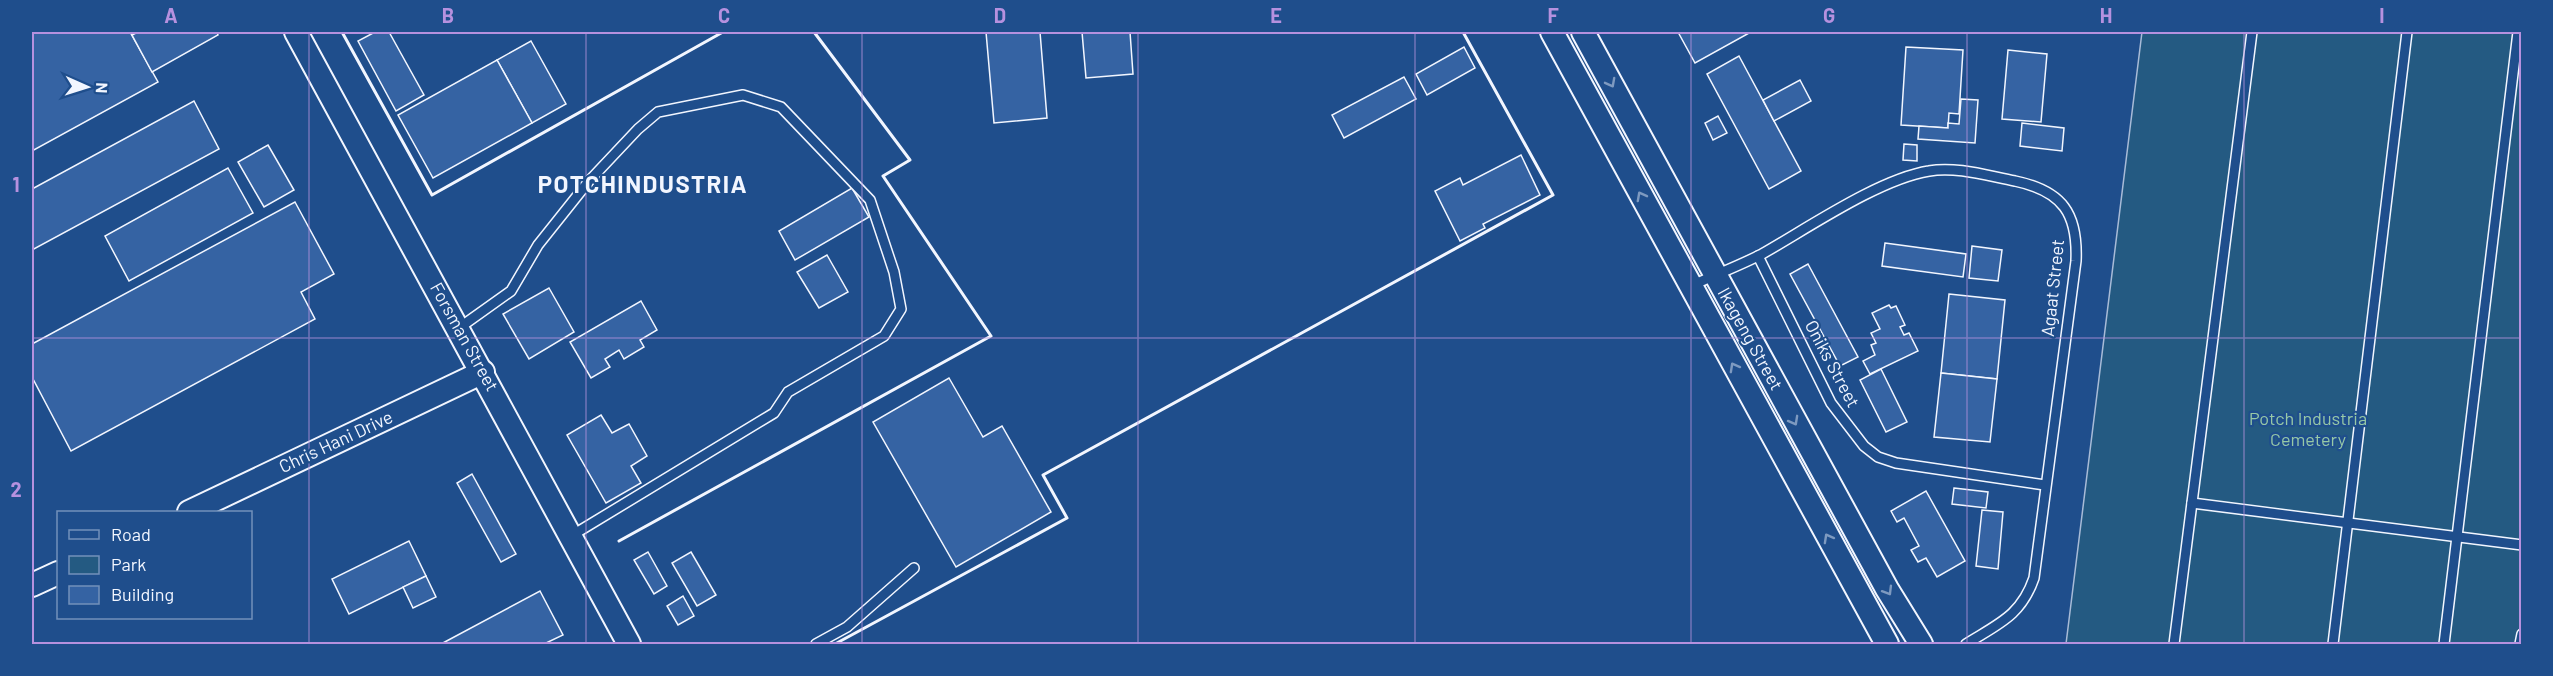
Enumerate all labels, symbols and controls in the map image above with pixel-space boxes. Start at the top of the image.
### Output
text: A [164,3,178,27]
text: B [442,3,454,27]
text: C [718,3,730,27]
text: D [994,3,1006,27]
text: E [1270,3,1282,27]
text: F [1547,3,1559,27]
text: G [1823,3,1835,27]
text: H [2100,3,2112,27]
text: I [2379,3,2385,27]
north arrow [57,57,117,117]
one-way arrow [1604,77,1615,87]
text: N [93,82,112,94]
district label: POTCHINDUSTRIA [538,169,748,198]
text: 1 [12,172,20,196]
one-way arrow [1637,192,1648,202]
street label: Agaat Street [2036,238,2068,338]
street label: Forsman Street [426,278,504,395]
street label: Ikageng Street [1714,283,1788,394]
street label: Oniks Street [1801,316,1865,411]
one-way arrow [1730,363,1741,373]
street label: Chris Hani Drive [275,405,396,477]
park label: Potch Industria Cemetery [2249,407,2367,450]
one-way arrow [1787,414,1798,425]
text: 2 [10,477,22,501]
legend [57,511,252,619]
text: Road [111,523,151,545]
one-way arrow [1824,534,1835,544]
text: Park [111,553,146,575]
text: Building [111,583,174,605]
one-way arrow [1881,585,1893,595]

